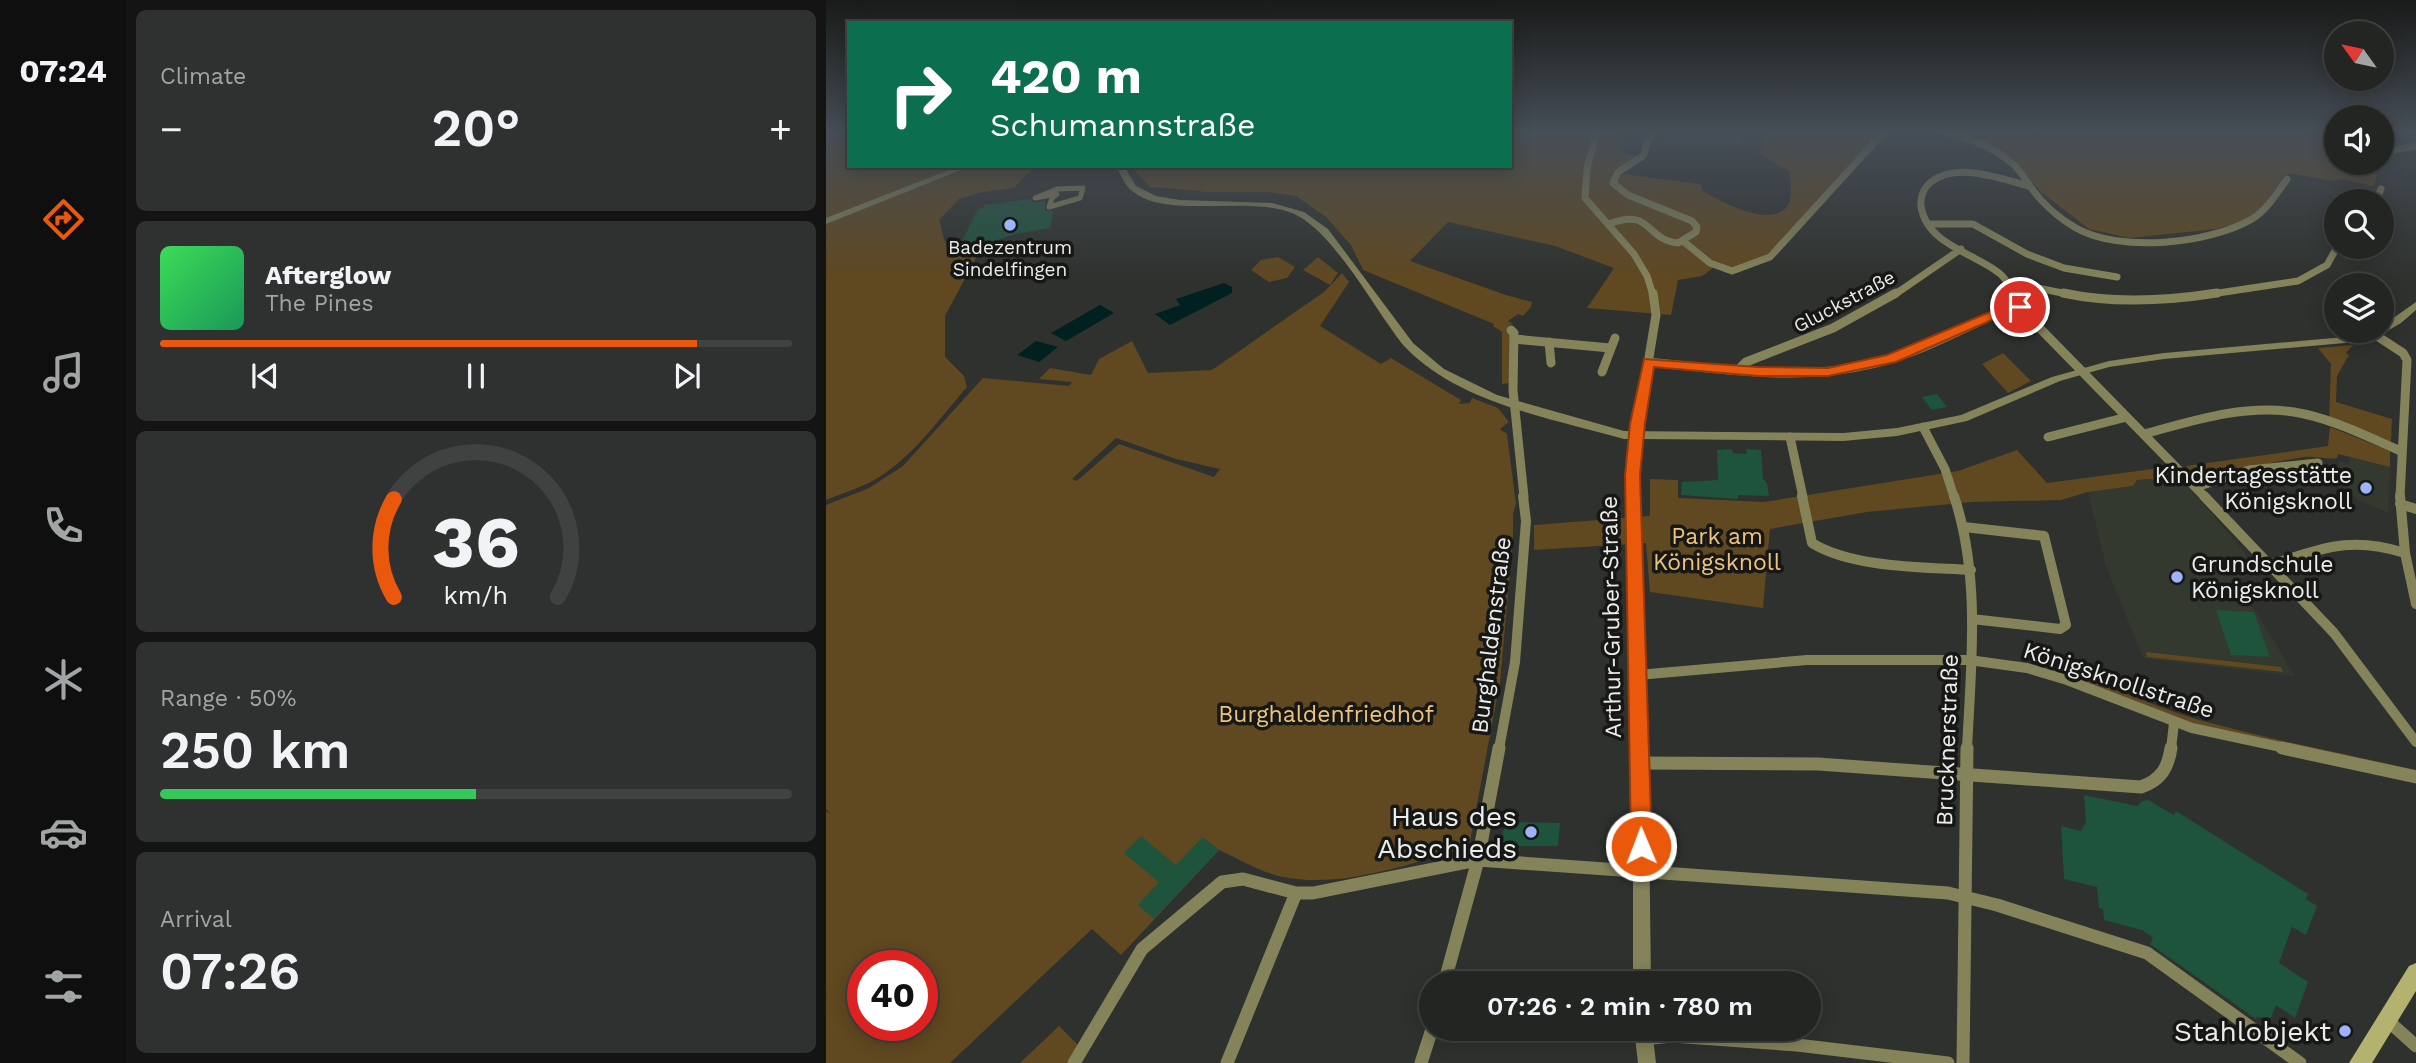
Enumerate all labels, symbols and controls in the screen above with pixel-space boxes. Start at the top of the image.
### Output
north arrow [2324,21,2394,91]
map controls [2324,21,2394,343]
text: 420 m [990,47,1142,105]
icon: right [875,49,966,140]
text: 07:24 [19,52,107,90]
text: Climate [160,63,246,90]
text: 20° [432,98,520,159]
button: sound [2324,105,2394,175]
text: Schumannstraße [990,106,1255,144]
text: − [160,107,183,151]
text: + [769,107,792,151]
button: search [2324,189,2394,259]
icon: directions [39,195,88,244]
marker: Badezentrum Sindelfingen [1002,217,1018,233]
place label: Badezentrum Sindelfingen [948,236,1072,281]
text: Afterglow [265,260,391,290]
street label: Gluckstraße [1790,265,1899,338]
button: layers [2324,273,2394,343]
pin [1990,277,2050,337]
icon: arrive [2001,288,2039,326]
text: The Pines [265,290,374,317]
icon: music [39,348,88,397]
icon: previous [246,357,284,395]
icon: pause [457,357,495,395]
icon: next [668,357,706,395]
place label: Kindertagesstätte Königsknoll [2154,462,2352,515]
marker: Kindertagesstätte Königsknoll [2358,480,2374,496]
street label: Arthur-Gruber-Straße [1596,496,1627,738]
text: 36 [432,500,520,586]
icon: phone [39,501,88,550]
park label: Park am Königsknoll [1653,523,1781,576]
street label: Burghaldenstraße [1466,535,1517,735]
place label: Grundschule Königsknoll [2191,551,2334,604]
marker: Grundschule Königsknoll [2169,569,2185,585]
text: km/h [444,581,508,610]
street label: Königsknollstraße [2020,637,2218,724]
street label: Brucknerstraße [1931,653,1964,827]
icon: climate [39,655,88,704]
text: Range · 50% [160,685,296,712]
park label: Burghaldenfriedhof [1218,701,1434,728]
text: 250 km [160,720,350,781]
place label: Haus des Abschieds [1377,800,1517,865]
icon: car [39,808,88,857]
position arrow [1604,809,1678,883]
marker: Haus des Abschieds [1523,824,1539,840]
text: Arrival [160,906,232,933]
text: 07:26 [160,941,300,1002]
speed limit sign: 40 [847,950,938,1041]
icon: filters [39,962,88,1011]
text: 07:26 · 2 min · 780 m [1487,991,1753,1021]
place label: Stahlobjekt [2174,1015,2331,1048]
marker: Stahlobjekt [2337,1023,2353,1039]

